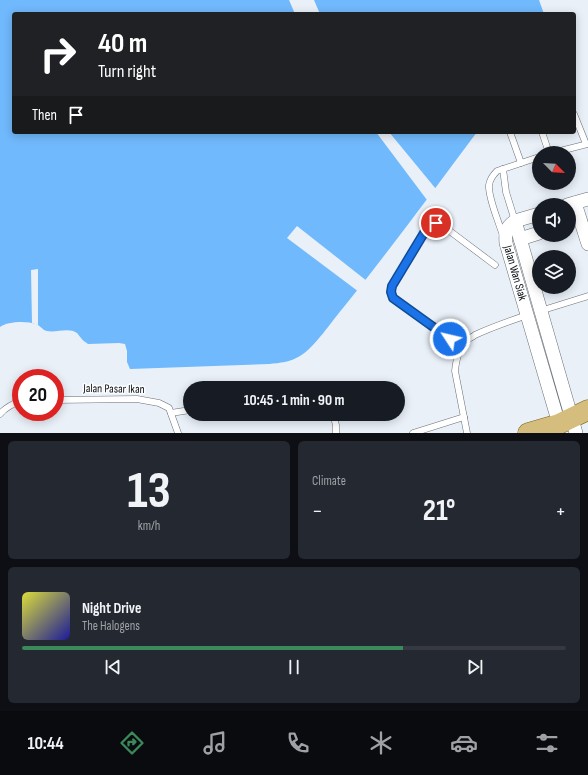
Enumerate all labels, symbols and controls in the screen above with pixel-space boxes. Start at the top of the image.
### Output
text: 40 m [98,27,147,60]
icon: right [32,28,84,80]
text: Turn right [98,61,156,82]
icon: arrive [65,104,87,126]
text: Then [32,106,57,125]
north arrow [532,146,576,190]
map controls [532,146,576,294]
button: sound [532,198,576,242]
pin [419,206,453,240]
icon: arrive [425,212,447,234]
street label: Jalan Wan Siak [500,243,530,303]
button: layers [532,250,576,294]
position arrow [429,318,471,360]
speed limit sign: 20 [12,369,64,421]
street label: Jalan Pasar Ikan [82,381,145,397]
text: 10:45 · 1 min · 90 m [244,391,344,410]
text: 13 [127,460,171,523]
text: Climate [312,473,346,489]
text: 21° [423,493,455,529]
text: − [312,498,323,525]
text: + [555,498,566,525]
text: km/h [138,518,160,534]
text: Night Drive [82,599,141,618]
text: The Halogens [82,618,140,634]
icon: previous [102,656,124,678]
icon: pause [283,656,305,678]
icon: next [464,656,486,678]
icon: directions [118,729,146,757]
icon: music [201,729,229,757]
icon: phone [284,729,312,757]
icon: climate [367,729,395,757]
icon: car [450,729,478,757]
icon: filters [533,729,561,757]
text: 10:44 [27,733,64,754]

